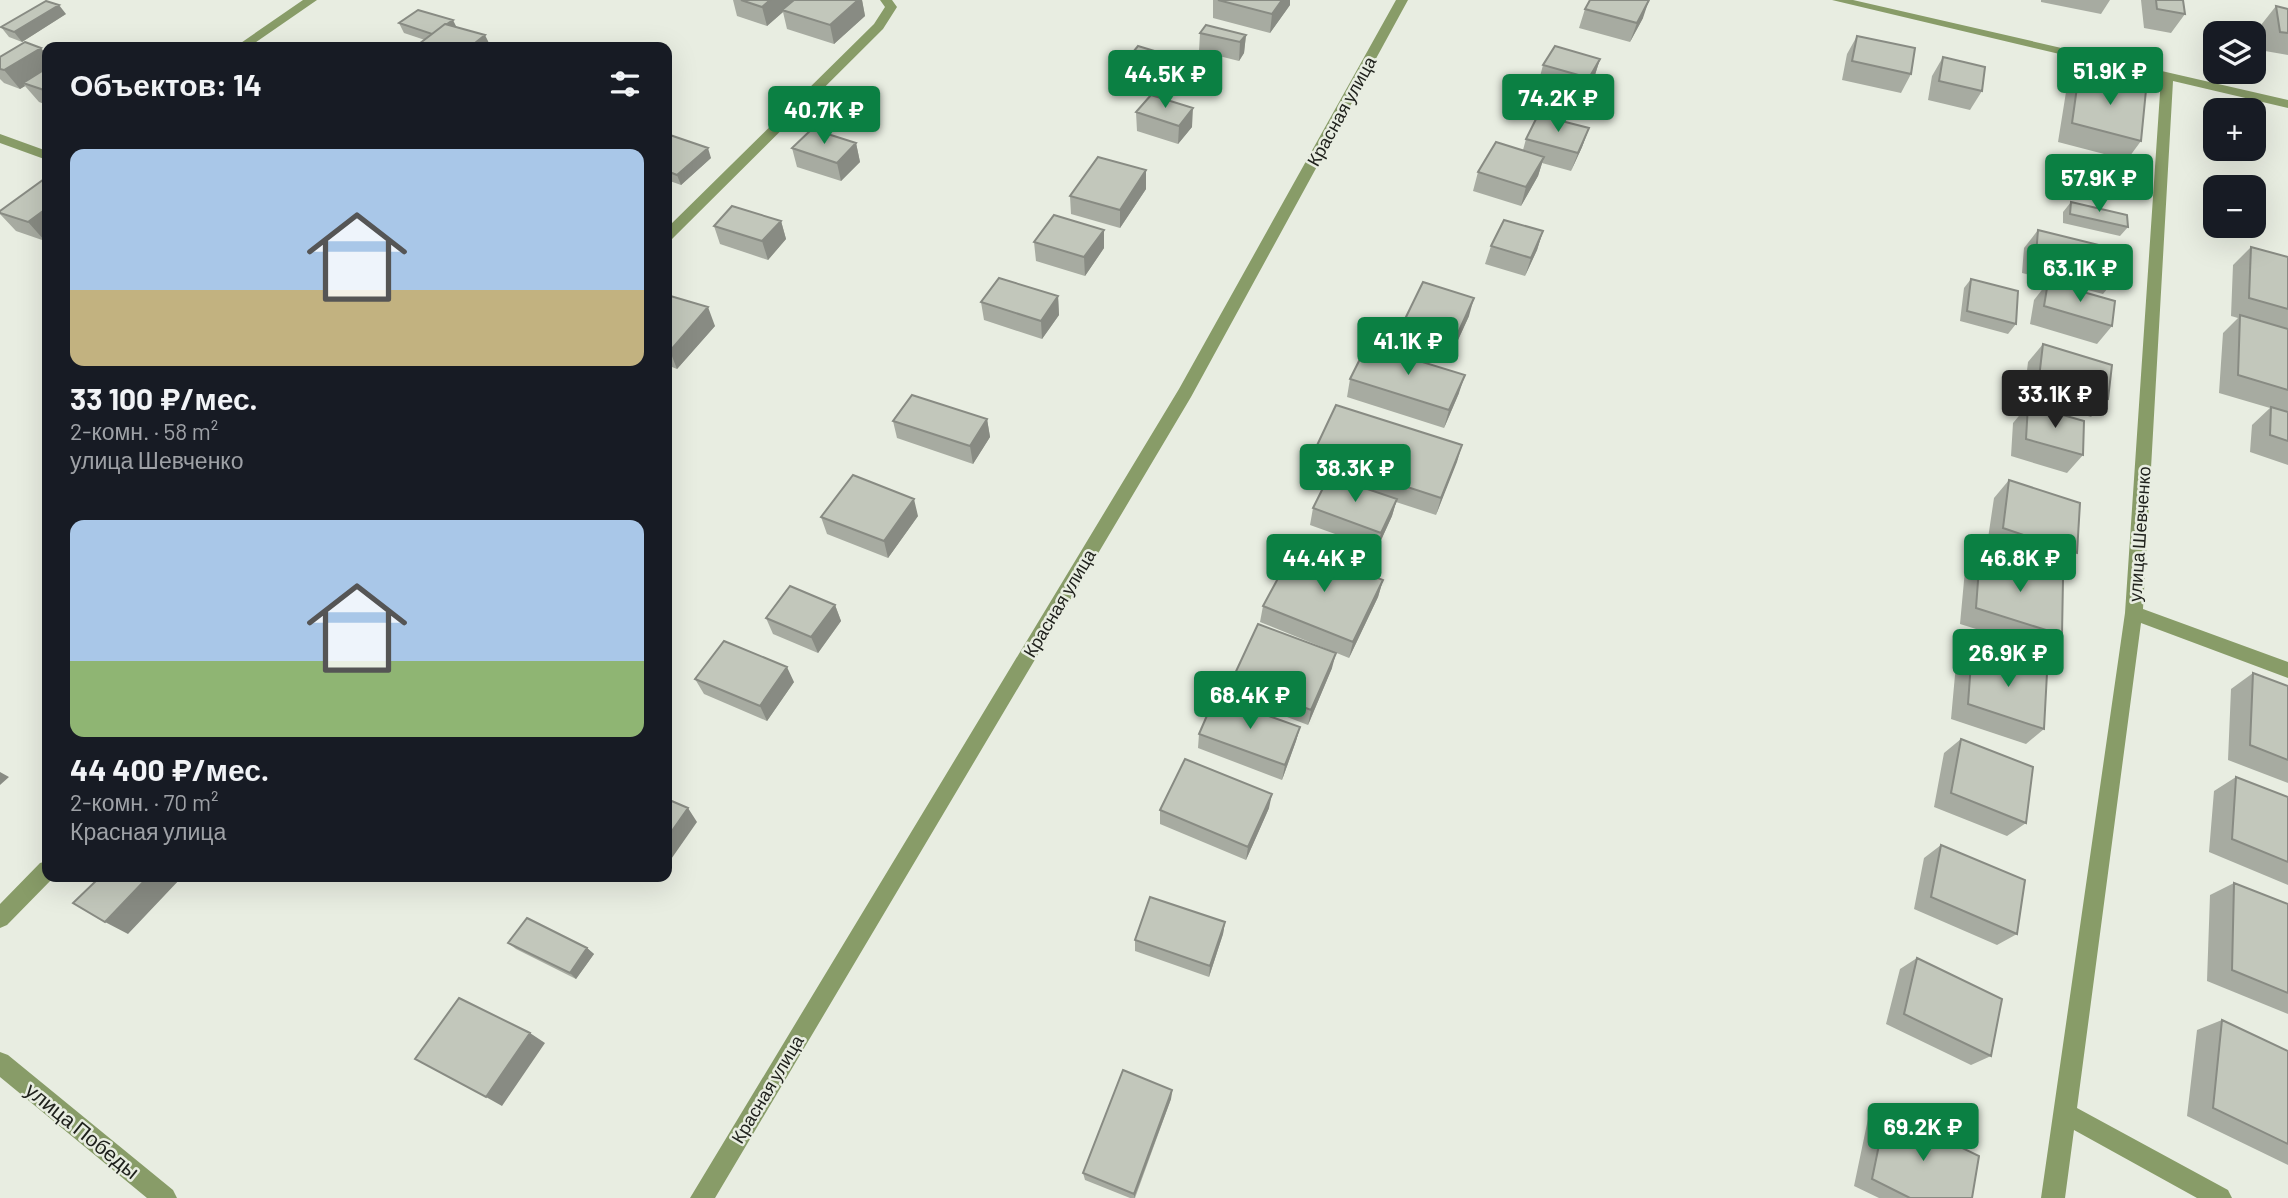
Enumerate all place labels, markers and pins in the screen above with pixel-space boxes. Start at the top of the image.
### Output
pin: 51.9K ₽ [2045,48,2175,107]
pin: 44.5K ₽ [1100,50,1230,110]
pin: 74.2K ₽ [1493,74,1623,134]
pin: 40.7K ₽ [759,86,889,146]
pin: 57.9K ₽ [2034,154,2164,214]
pin: 63.1K ₽ [2015,244,2145,304]
pin: 41.1K ₽ [1343,318,1473,377]
pin: 33.1K ₽ [1990,370,2120,430]
pin: 38.3K ₽ [1290,444,1420,504]
pin: 44.4K ₽ [1259,534,1389,594]
pin: 46.8K ₽ [1955,534,2085,594]
pin: 26.9K ₽ [1943,630,2073,689]
pin: 68.4K ₽ [1185,672,1315,731]
pin: 69.2K ₽ [1858,1104,1988,1163]

